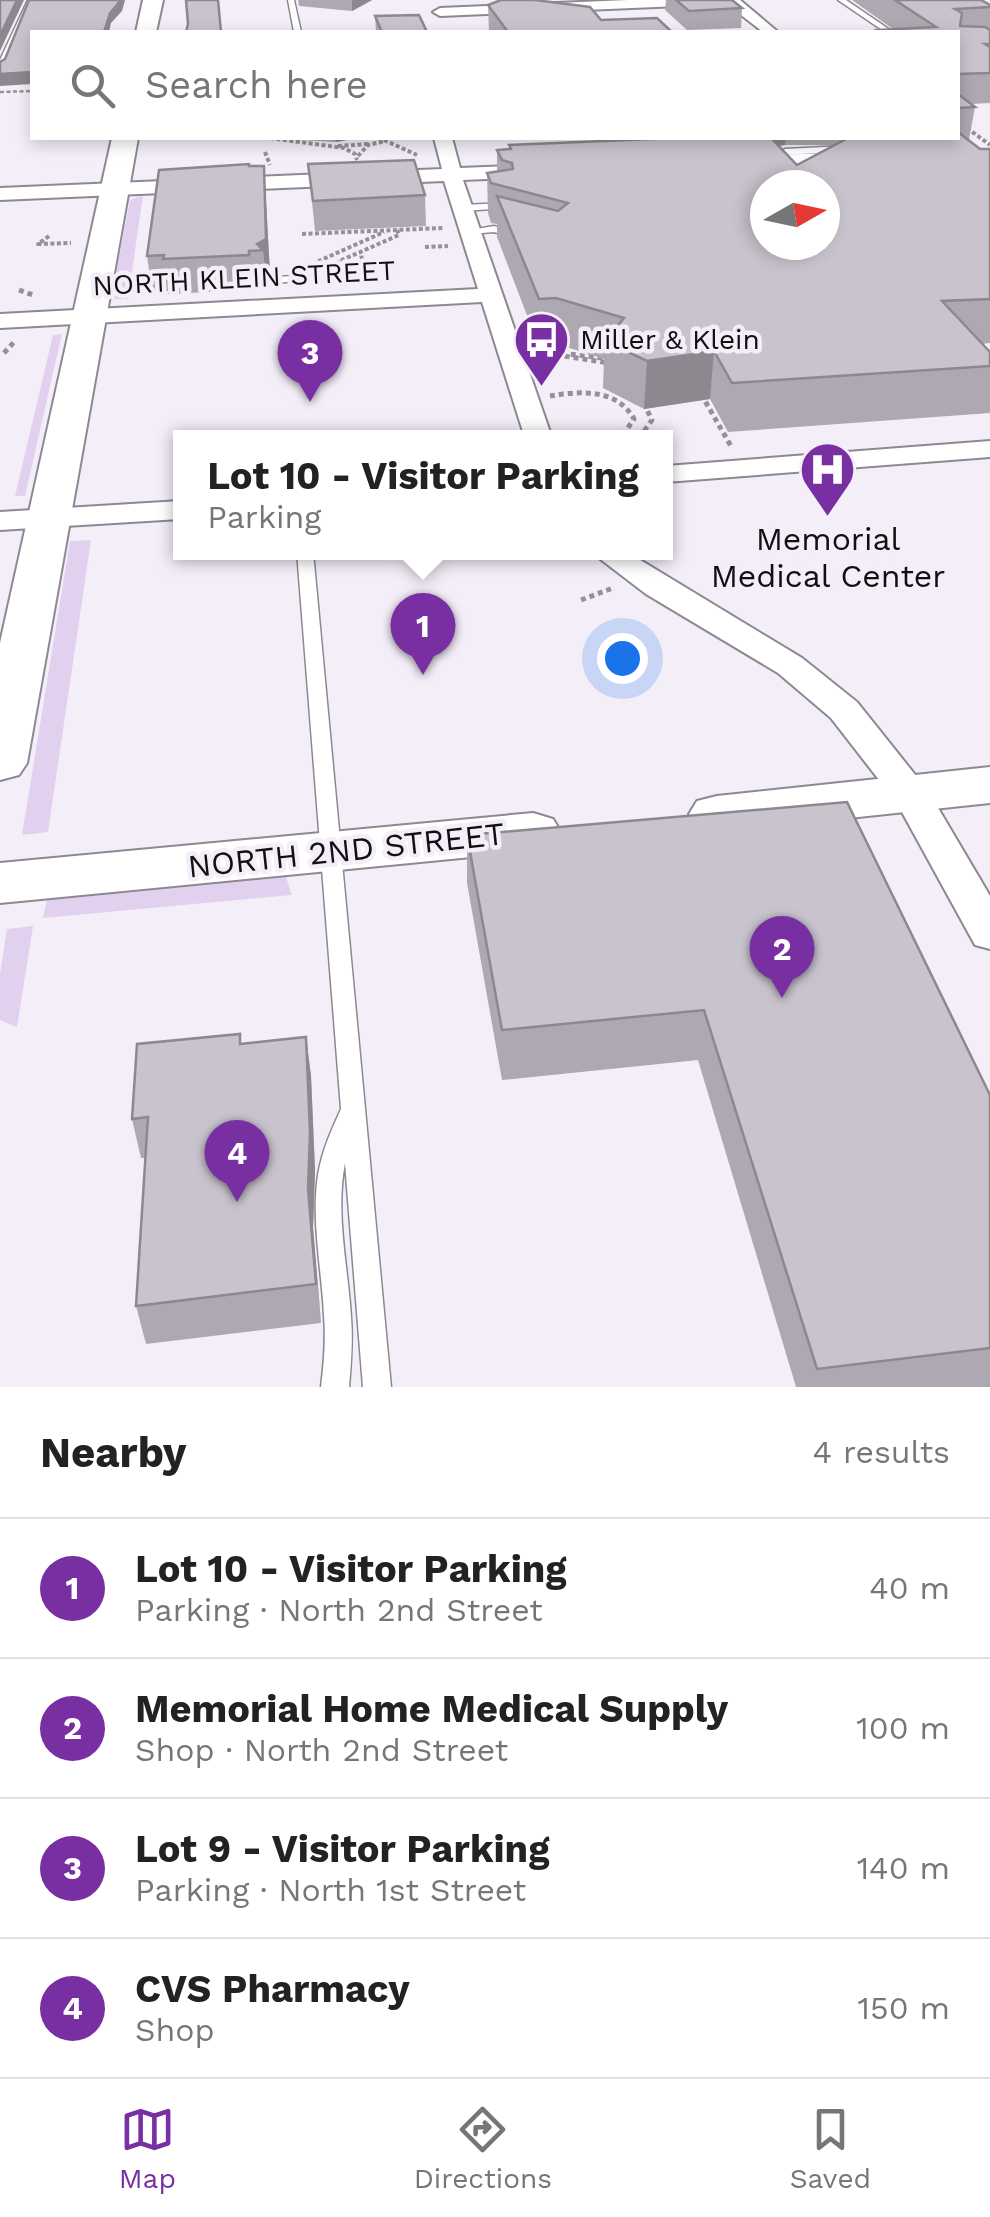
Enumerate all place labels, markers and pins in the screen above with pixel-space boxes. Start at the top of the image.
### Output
bus stop icon: Miller & Klein [511,309,571,388]
pin: 3 [278,320,342,402]
place label: Miller & Klein [580,323,760,356]
hospital icon: Memorial Medical Center [798,440,858,519]
place label: Memorial Medical Center [711,520,945,595]
pin: 1 [390,592,456,675]
pin: 2 [750,916,814,998]
pin: 4 [204,1120,270,1202]

